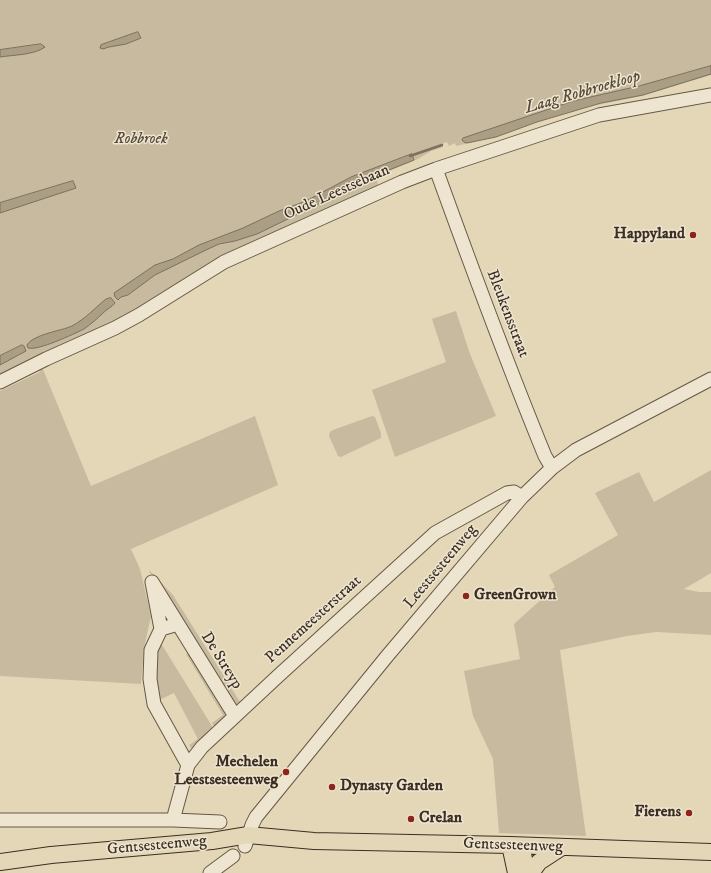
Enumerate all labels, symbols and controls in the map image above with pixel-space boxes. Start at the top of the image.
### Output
water label: Laag Robbroekloop [523,67,643,119]
park label: Robbroek [114,130,168,150]
street label: Oude Leestsebaan [281,161,393,225]
place label: Happyland [614,225,685,245]
marker: Happyland [688,230,698,240]
street label: Bleukensstraat [481,267,533,361]
street label: Leestsesteenweg [400,521,482,613]
street label: Pennemeesterstraat [262,572,366,668]
place label: GreenGrown [474,586,556,606]
marker: GreenGrown [461,591,471,601]
street label: De Streyp [196,629,246,693]
place label: Mechelen Leestsesteenweg [174,753,278,791]
marker: Mechelen Leestsesteenweg [281,767,291,777]
place label: Dynasty Garden [340,777,443,797]
marker: Dynasty Garden [327,782,337,792]
place label: Fierens [634,803,681,823]
marker: Fierens [684,808,694,818]
place label: Crelan [419,809,462,829]
marker: Crelan [406,814,416,824]
street label: Gentsesteenweg [106,832,208,860]
street label: Gentsesteenweg [463,835,563,857]

